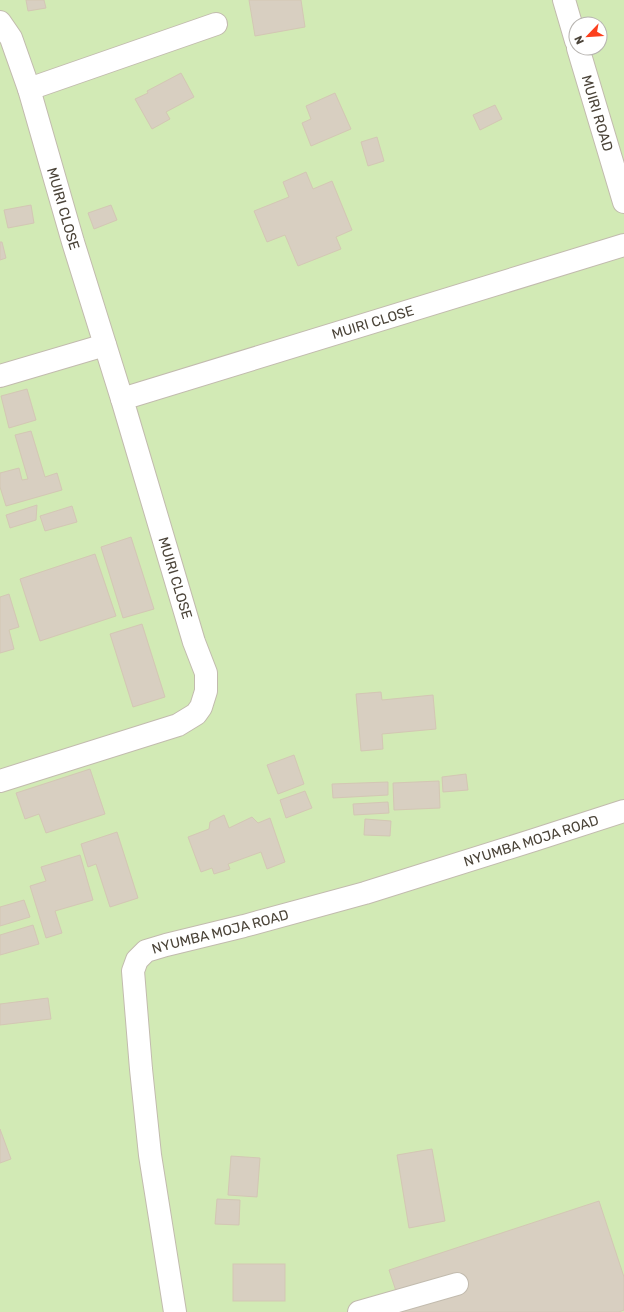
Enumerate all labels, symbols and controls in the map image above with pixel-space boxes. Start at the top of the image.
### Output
north arrow [568,16,608,56]
text: N [572,34,587,46]
street label: MUIRI ROAD [578,73,617,153]
street label: MUIRI CLOSE [43,165,83,252]
street label: MUIRI CLOSE [330,301,416,343]
street label: MUIRI CLOSE [154,535,196,621]
street label: NYUMBA MOJA ROAD [462,811,601,870]
street label: NYUMBA MOJA ROAD [150,906,291,957]

